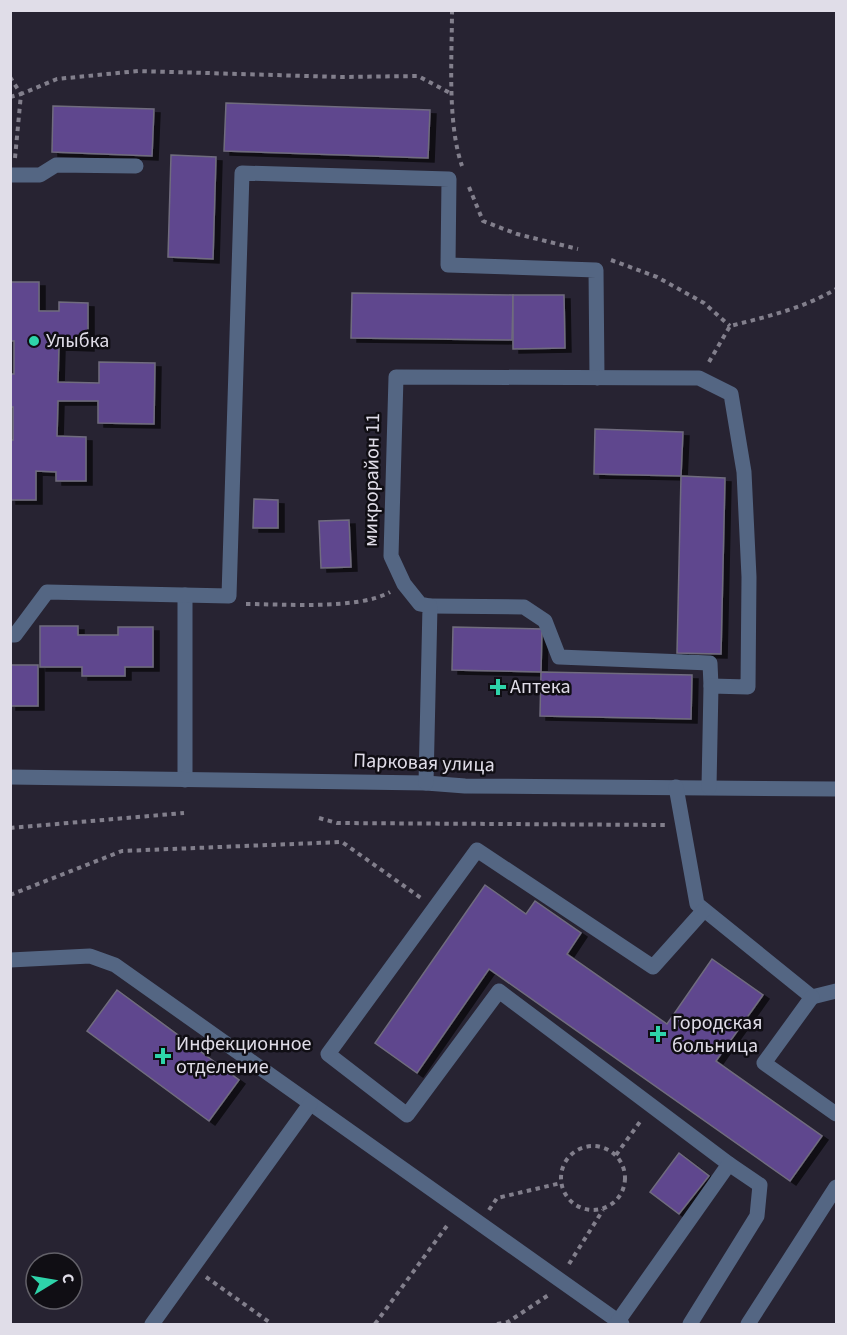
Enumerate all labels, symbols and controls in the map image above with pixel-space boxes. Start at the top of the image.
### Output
place label: Улыбка [46,327,109,355]
marker: Улыбка [27,334,41,348]
street label: микрорайон 11 [357,413,387,547]
place label: Аптека [510,673,571,701]
marker: Аптека [491,680,505,694]
street label: Парковая улица [353,747,495,779]
place label: Городская больница [672,1009,763,1060]
marker: Городская больница [649,1025,667,1043]
place label: Инфекционное отделение [176,1030,312,1081]
marker: Инфекционное отделение [154,1047,172,1065]
north arrow [24,1251,84,1311]
text: С [56,1272,79,1285]

